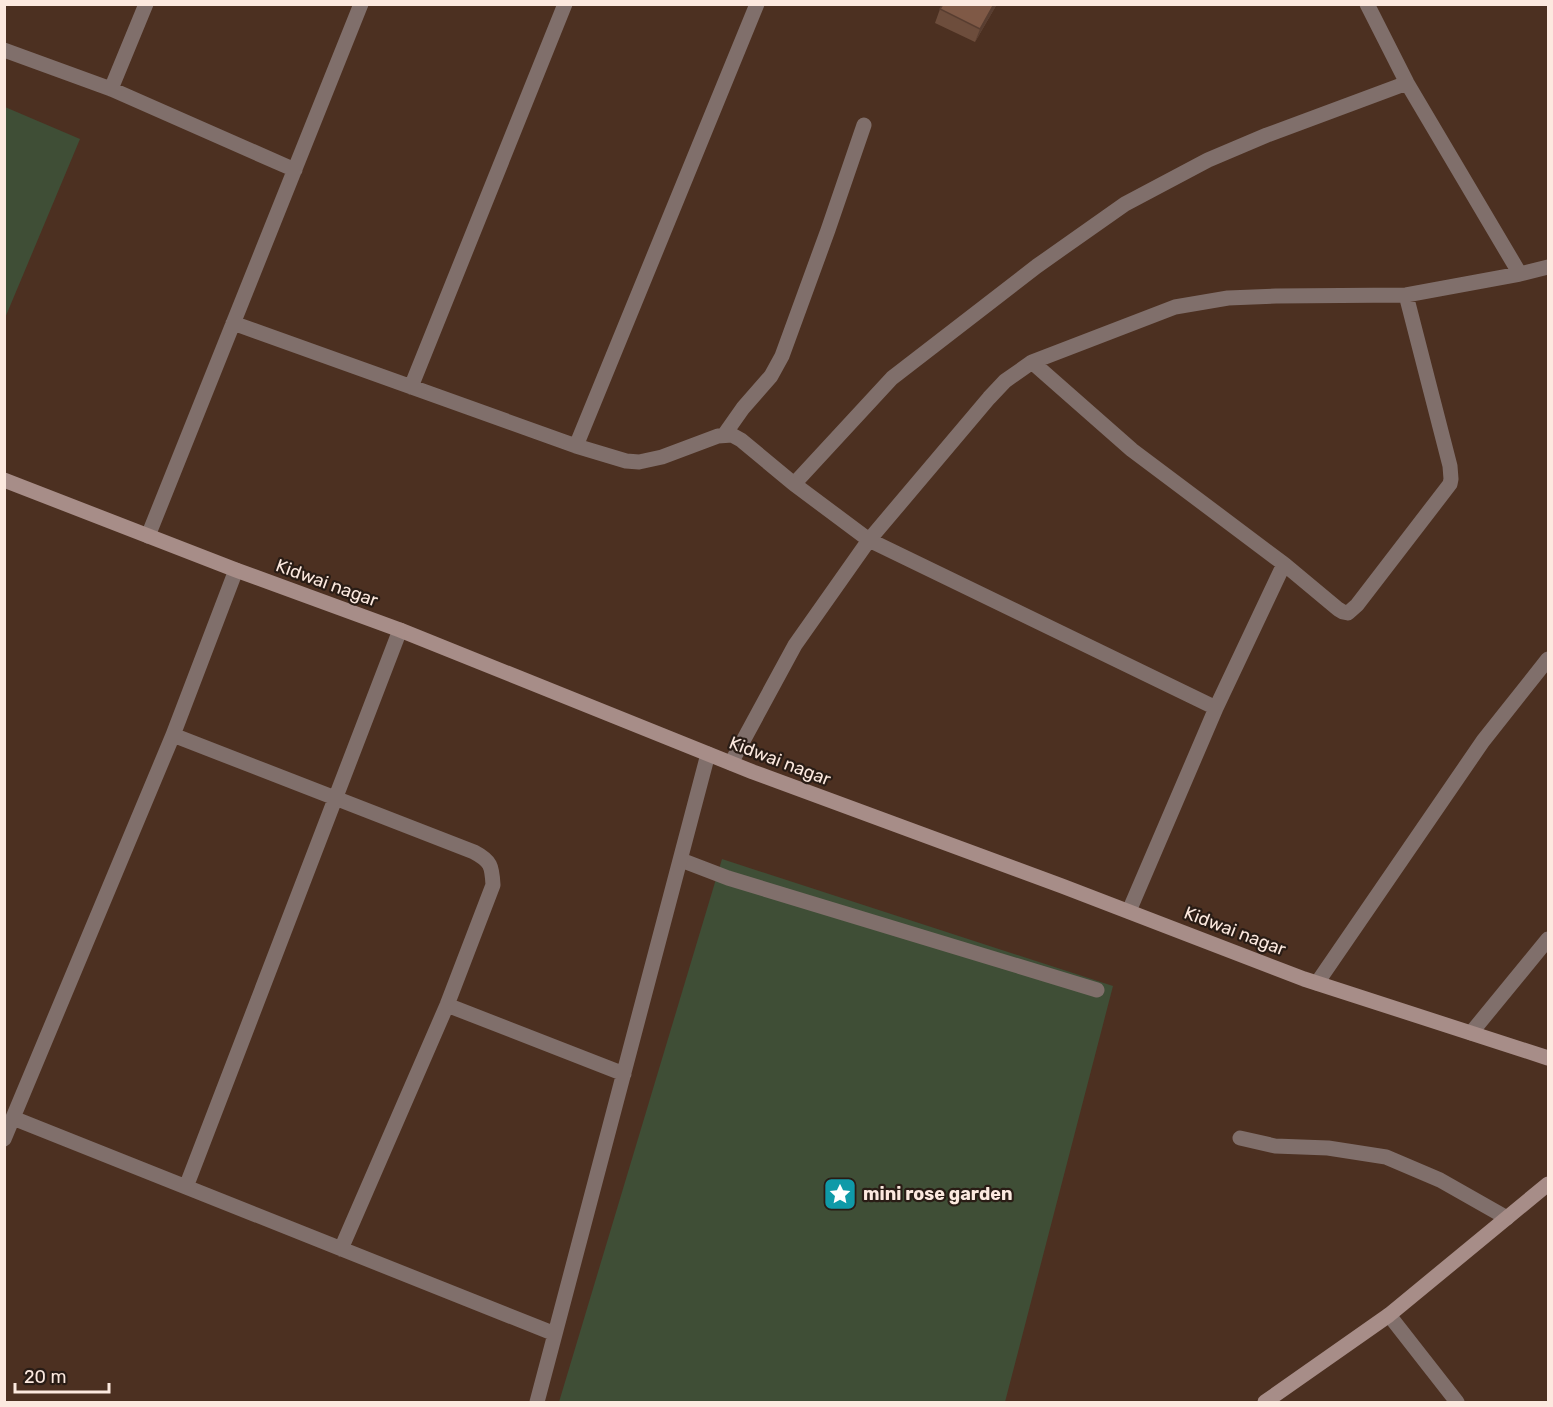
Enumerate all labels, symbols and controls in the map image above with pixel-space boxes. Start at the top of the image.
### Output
street label: Kidwai nagar [273,554,381,612]
street label: Kidwai nagar [726,732,834,791]
street label: Kidwai nagar [1181,902,1289,961]
place icon: mini rose garden [822,1176,858,1212]
place label: mini rose garden [863,1183,1013,1205]
scale bar [15,1356,110,1394]
text: 20 m [24,1366,66,1388]

